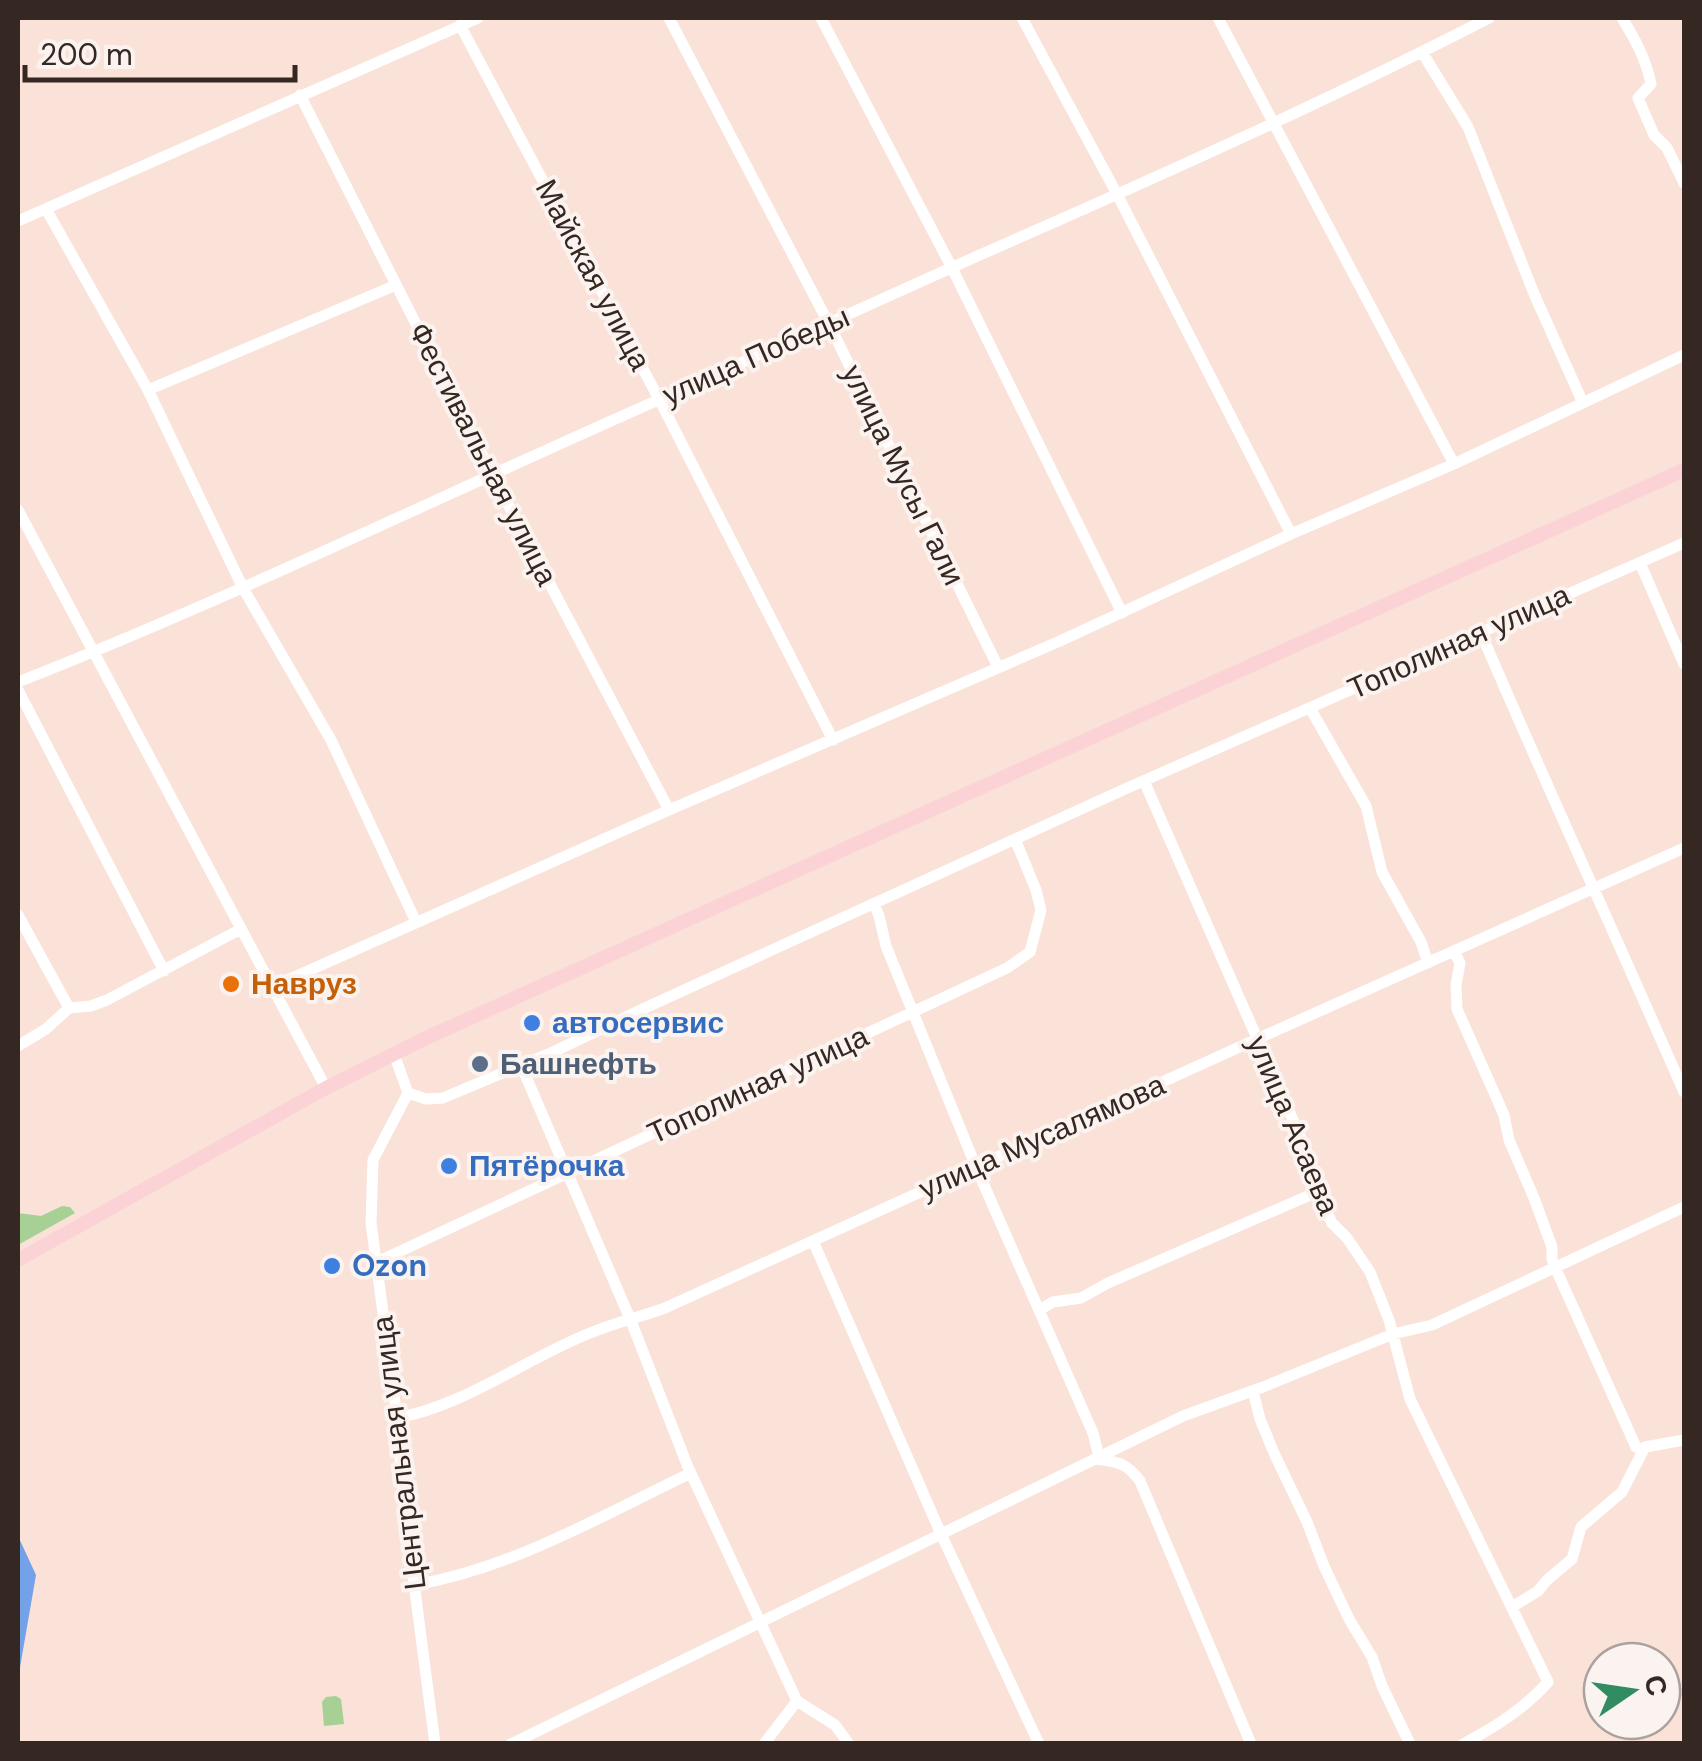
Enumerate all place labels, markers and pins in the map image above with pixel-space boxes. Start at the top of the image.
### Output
place label: Навруз [251,964,357,1003]
marker: Навруз [220,973,242,995]
place label: автосервис [552,1003,724,1042]
marker: автосервис [521,1012,543,1034]
place label: Башнефть [500,1044,657,1083]
marker: Башнефть [469,1053,491,1075]
place label: Пятёрочка [469,1146,625,1185]
marker: Пятёрочка [438,1155,460,1177]
place label: Ozon [352,1246,427,1285]
marker: Ozon [321,1255,343,1277]

